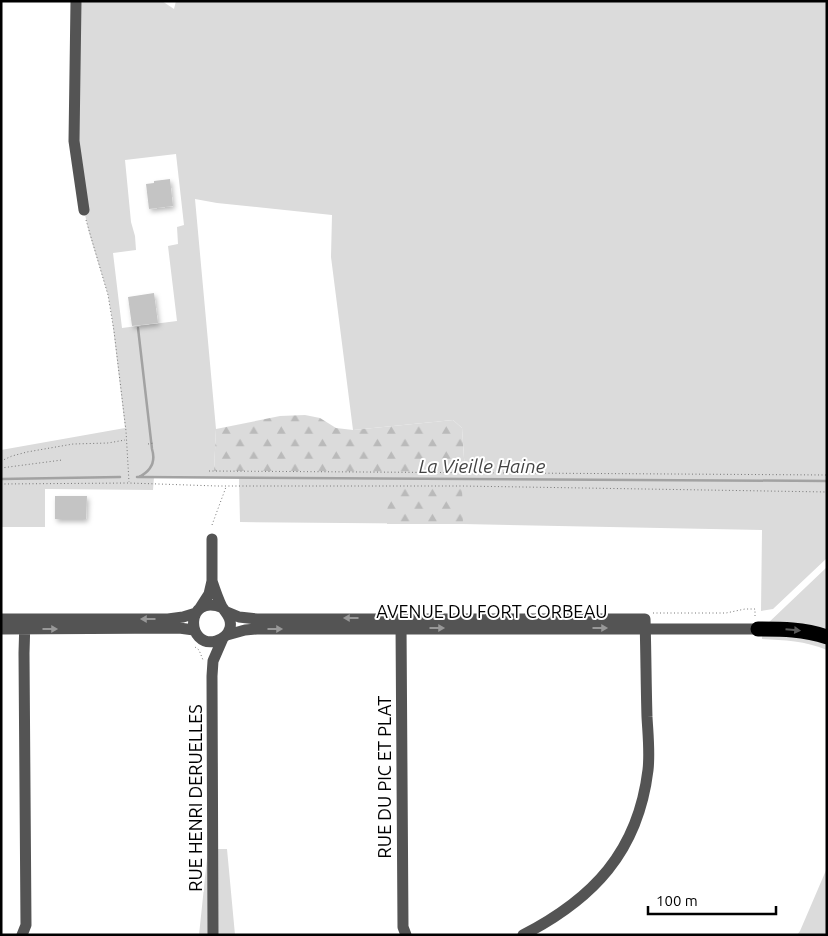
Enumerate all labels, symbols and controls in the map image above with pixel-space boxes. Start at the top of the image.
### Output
water label: La Vieille Haine [419,455,546,477]
street label: AVENUE DU FORT CORBEAU [376,601,608,621]
one-way arrow [343,614,359,622]
one-way arrow [140,615,156,623]
one-way arrow [430,624,446,632]
one-way arrow [592,624,608,632]
one-way arrow [42,625,58,633]
one-way arrow [267,625,283,633]
one-way arrow [785,626,801,634]
street label: RUE DU PIC ET PLAT [374,696,394,858]
street label: RUE HENRI DERUELLES [185,704,205,892]
scale bar [648,884,776,916]
text: 100 m [656,892,698,909]

